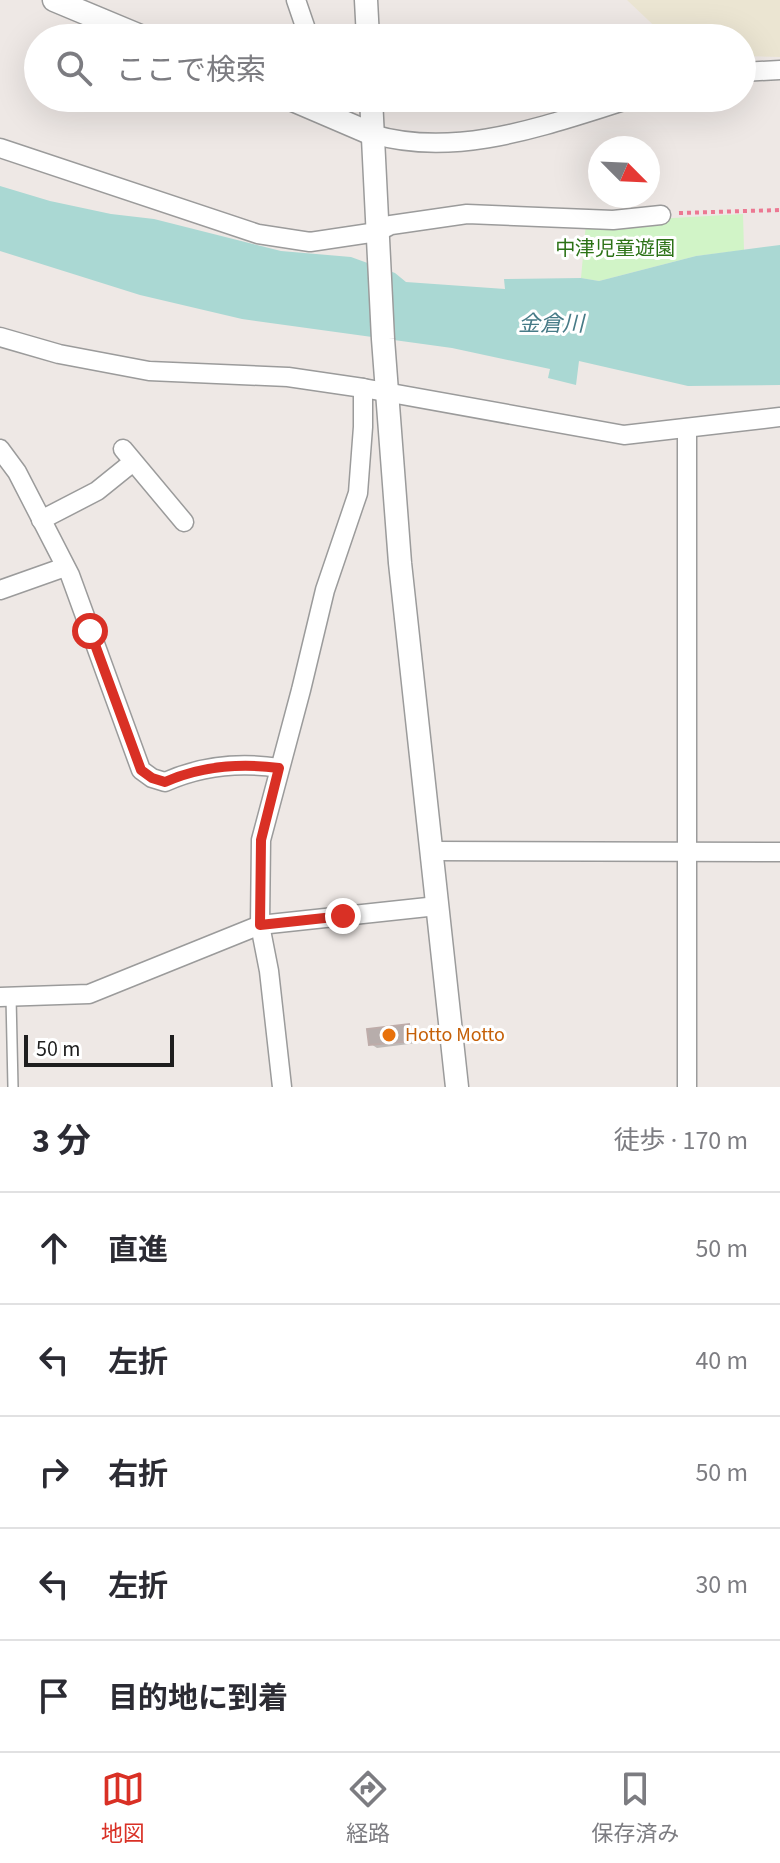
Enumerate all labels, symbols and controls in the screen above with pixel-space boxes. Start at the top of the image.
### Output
search box [24,24,756,112]
icon: search [52,46,96,90]
text: ここで検索 [116,49,266,92]
north arrow [588,136,660,208]
park label: 中津児童遊園 [555,235,675,263]
water label: 金倉川 [518,308,586,340]
route start [72,613,108,649]
route end [325,898,361,934]
place label: Hotto Motto [405,1021,505,1049]
marker: Hotto Motto [380,1026,398,1044]
scale bar [24,1031,174,1067]
text: 50 m [36,1033,81,1065]
text: 3 分 [32,1117,91,1166]
text: 徒歩 · 170 m [614,1122,748,1159]
icon: ahead [32,1226,76,1270]
text: 直進 [108,1229,168,1272]
text: 50 m [695,1230,748,1267]
icon: left [32,1338,76,1382]
text: 左折 [108,1341,168,1384]
text: 40 m [695,1342,748,1379]
icon: right [32,1450,76,1494]
text: 右折 [108,1453,168,1496]
text: 50 m [695,1454,748,1491]
icon: left [32,1562,76,1606]
text: 左折 [108,1565,168,1608]
text: 30 m [695,1566,748,1603]
icon: arrive [32,1674,76,1718]
text: 目的地に到着 [108,1677,288,1720]
tab: 地図 [101,1767,145,1850]
tab: 経路 [346,1767,390,1850]
tab: 保存済み [591,1767,679,1850]

